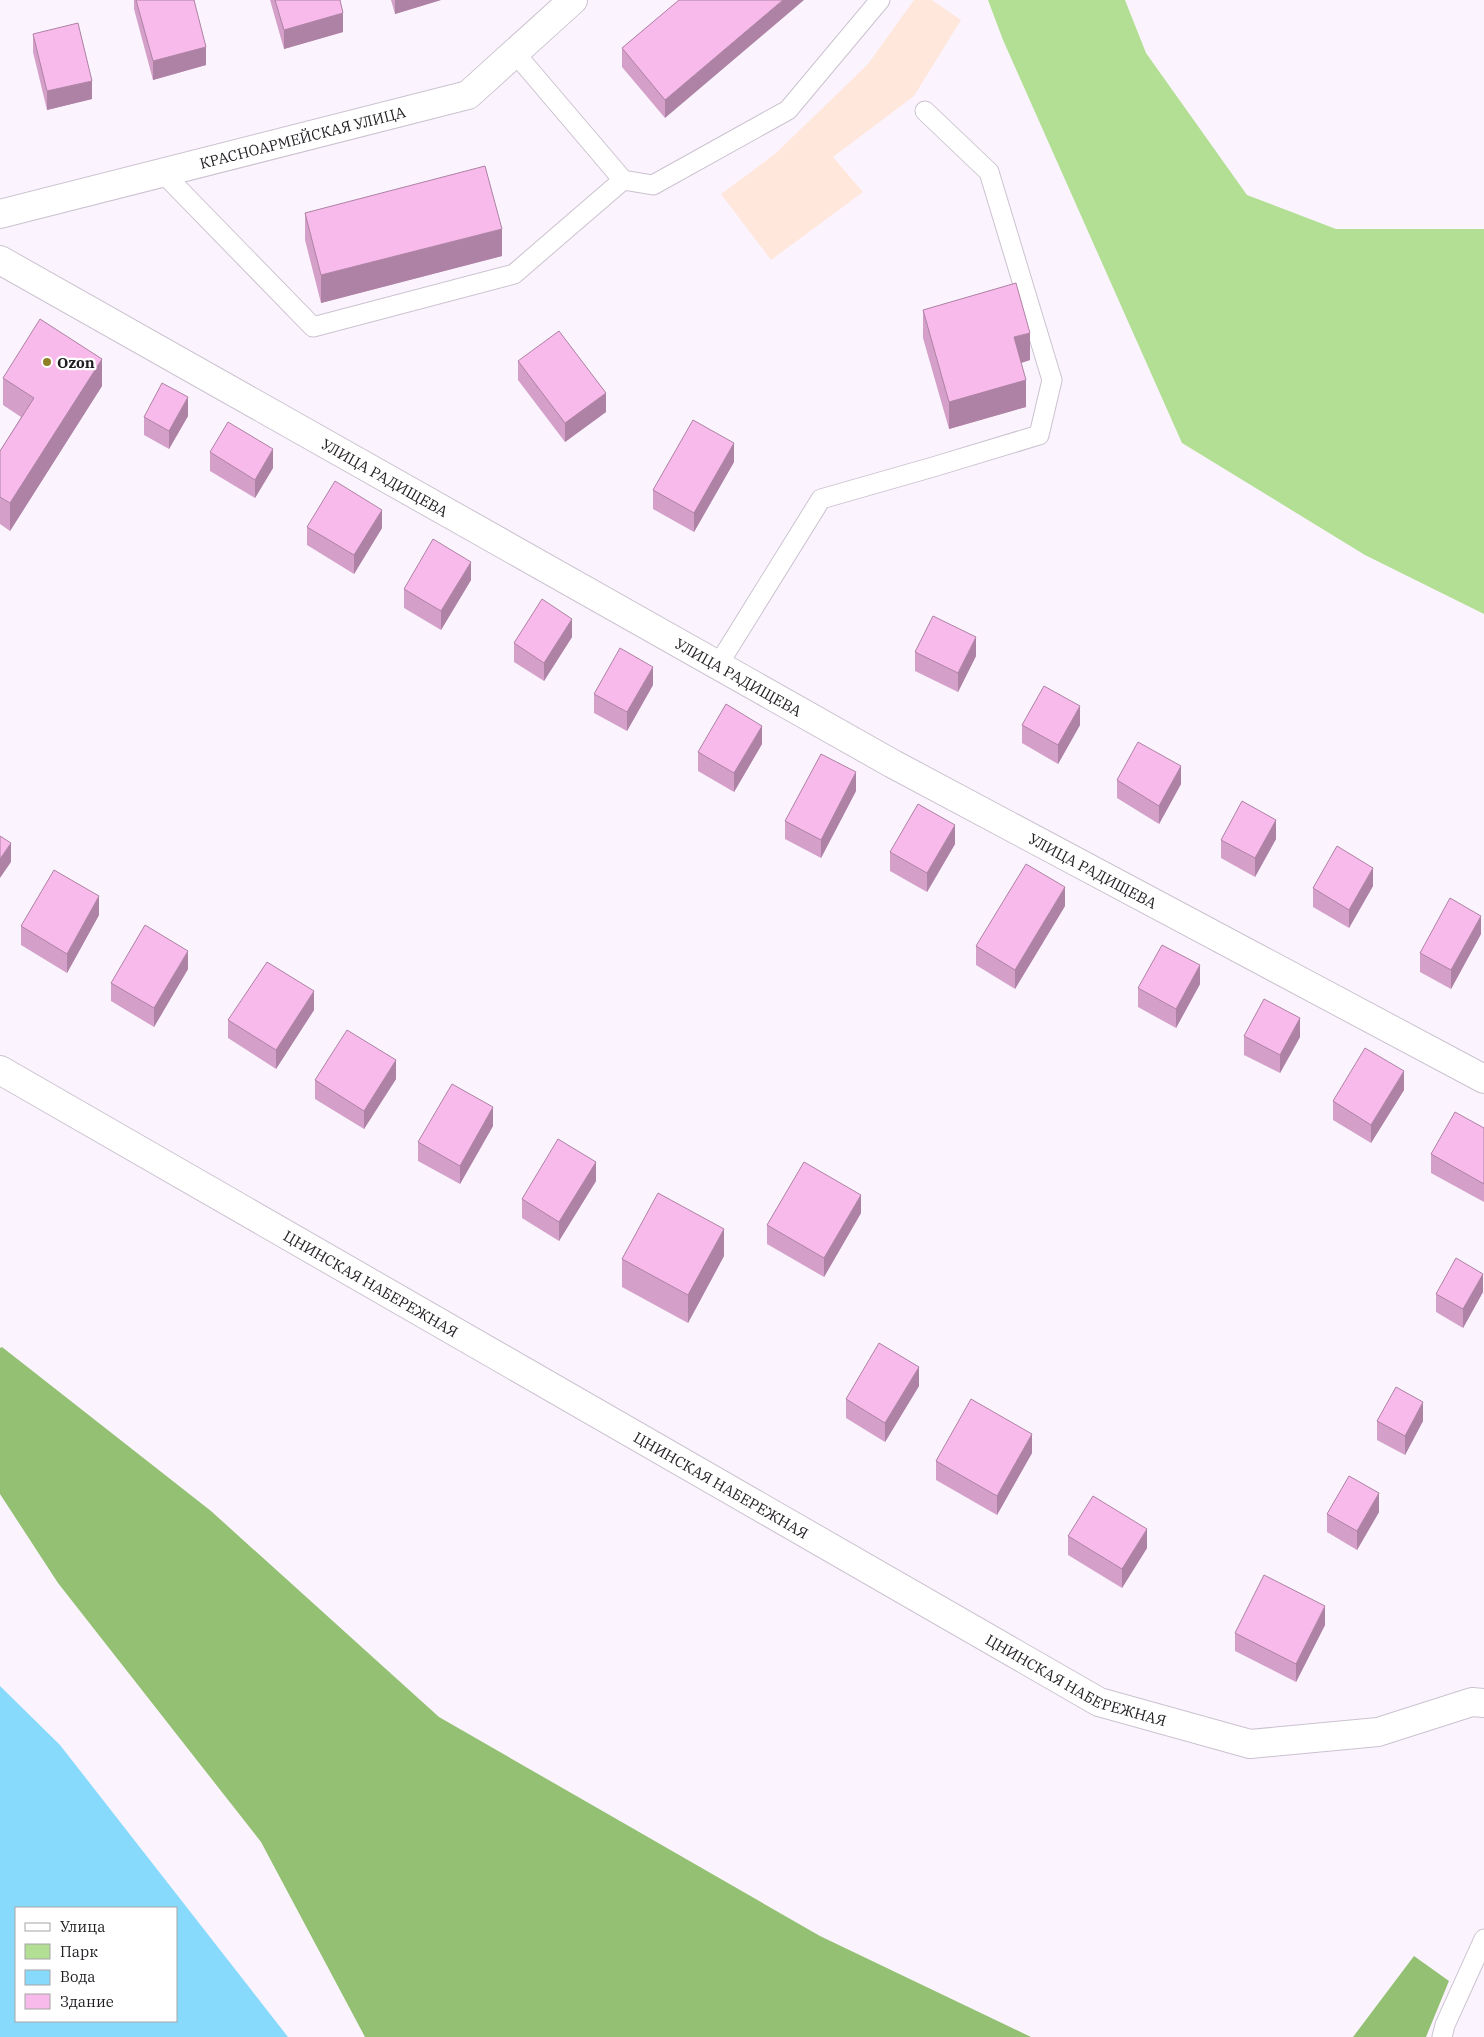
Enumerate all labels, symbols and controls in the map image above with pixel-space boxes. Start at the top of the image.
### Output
street label: КРАСНОАРМЕЙСКАЯ УЛИЦА [197,102,408,172]
place label: Ozon [57,353,95,372]
marker: Ozon [41,356,53,368]
street label: УЛИЦА РАДИЩЕВА [318,434,452,521]
street label: УЛИЦА РАДИЩЕВА [672,633,806,720]
street label: УЛИЦА РАДИЩЕВА [1026,829,1161,913]
street label: ЦНИНСКАЯ НАБЕРЕЖНАЯ [280,1226,462,1341]
street label: ЦНИНСКАЯ НАБЕРЕЖНАЯ [630,1427,812,1542]
street label: ЦНИНСКАЯ НАБЕРЕЖНАЯ [982,1629,1168,1730]
legend [15,1907,178,2022]
text: Улица [60,1917,105,1936]
text: Парк [60,1942,98,1961]
text: Вода [60,1967,96,1986]
text: Здание [60,1992,114,2011]

